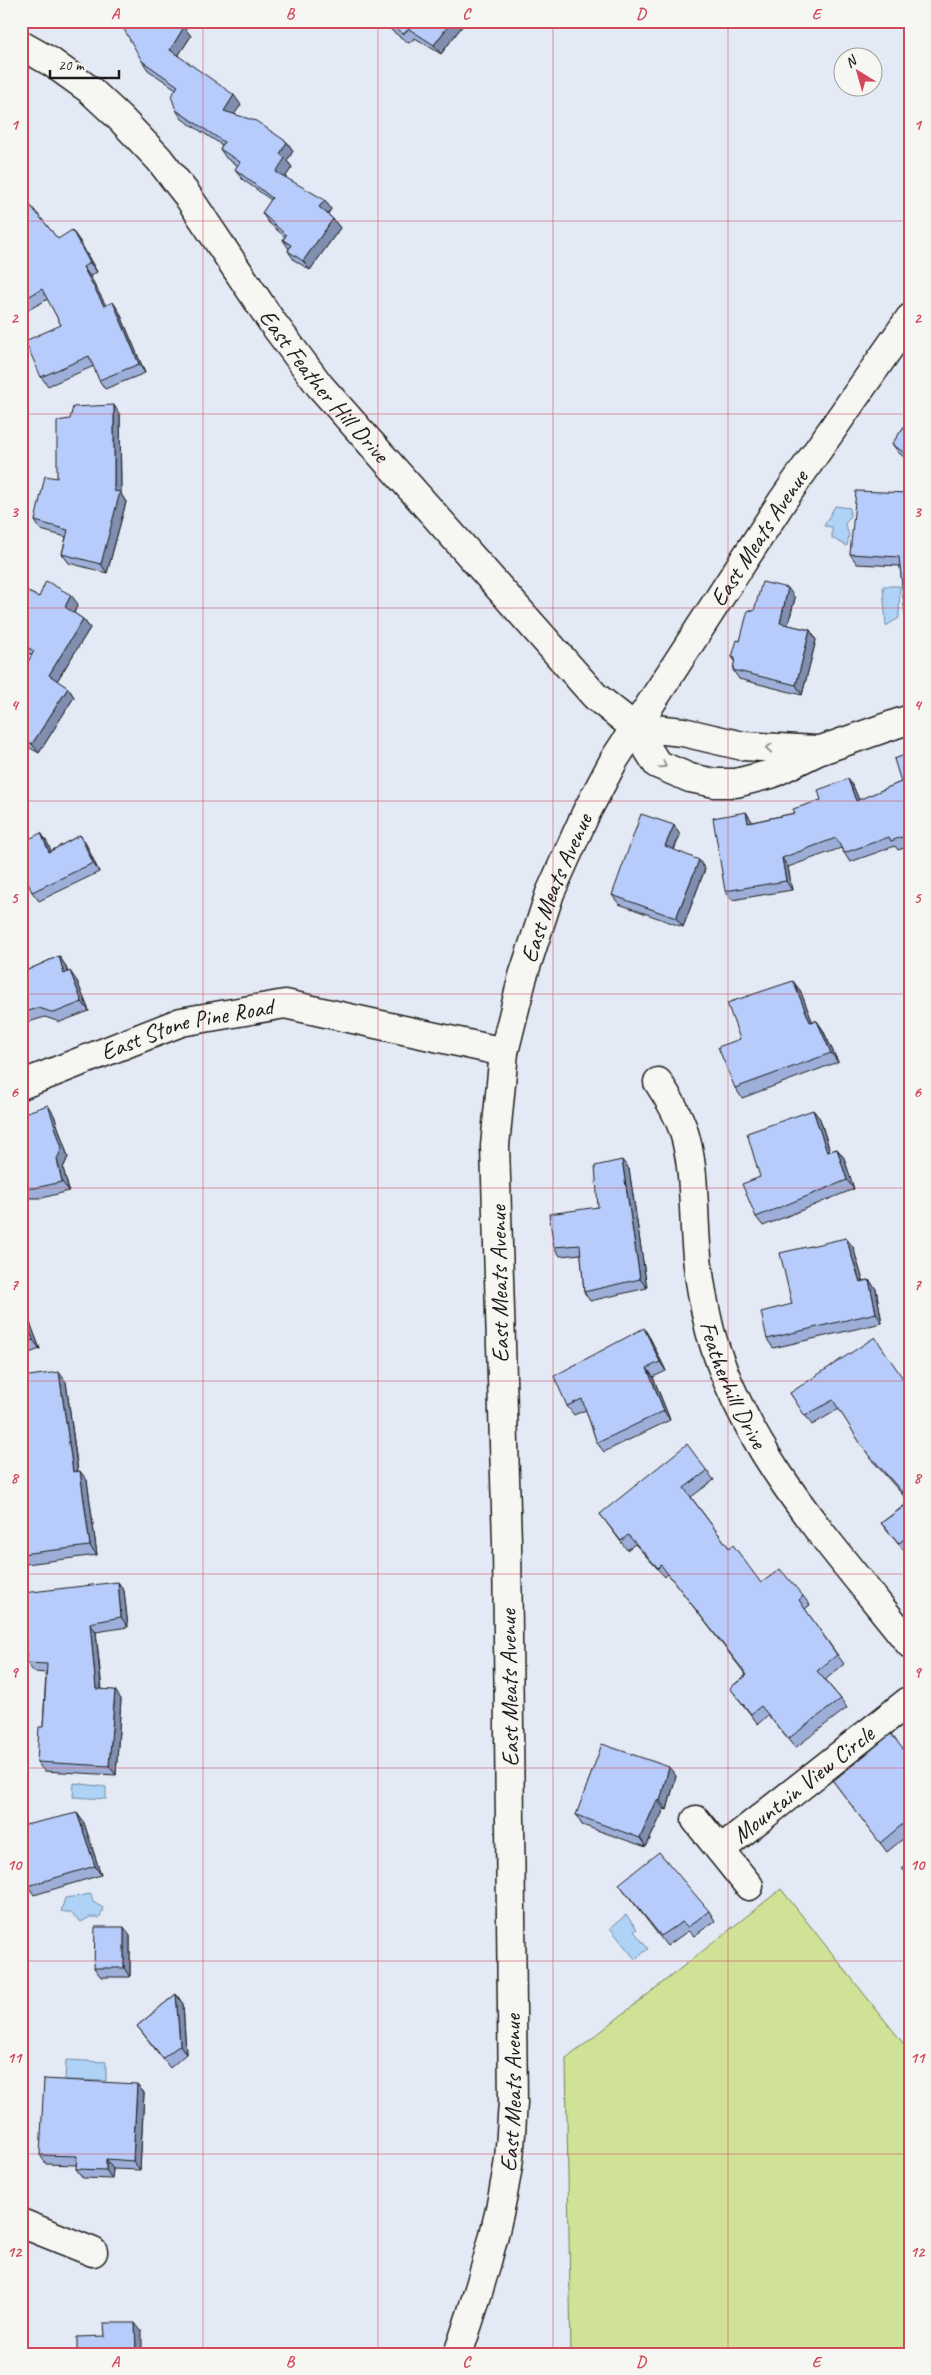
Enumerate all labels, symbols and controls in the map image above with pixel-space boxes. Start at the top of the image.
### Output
text: A [111,4,121,24]
text: B [286,4,296,24]
text: C [462,4,472,24]
text: D [636,4,647,24]
text: E [812,4,823,24]
scale bar [50,48,119,80]
north arrow [834,48,884,98]
text: N [842,51,861,71]
text: 20 m [58,56,85,75]
text: 1 [10,115,19,135]
text: 1 [913,115,922,135]
street label: East Feather Hill Drive [253,304,397,470]
text: 2 [10,308,19,328]
text: 2 [913,308,922,328]
street label: East Meats Avenue [703,462,816,612]
text: 3 [10,502,19,522]
text: 3 [913,502,922,522]
text: 4 [10,695,19,715]
text: 4 [913,695,922,715]
one-way arrow [765,743,773,754]
one-way arrow [657,759,666,769]
street label: East Meats Avenue [513,807,600,966]
text: 5 [11,888,20,908]
text: 5 [914,888,923,908]
street label: East Stone Pine Road [96,991,279,1067]
text: 6 [10,1082,19,1102]
text: 6 [913,1082,922,1102]
street label: East Meats Avenue [483,1203,515,1363]
text: 7 [10,1275,19,1295]
text: 7 [913,1275,922,1295]
street label: Featherhill Drive [693,1318,775,1456]
text: 8 [10,1468,19,1488]
text: 8 [913,1468,922,1488]
street label: East Meats Avenue [493,1607,525,1767]
text: 9 [10,1662,19,1682]
text: 9 [913,1662,922,1682]
street label: Mountain View Circle [726,1718,882,1849]
text: 10 [7,1855,23,1875]
text: 10 [910,1855,926,1875]
street label: East Meats Avenue [492,2012,528,2174]
text: 11 [7,2048,23,2068]
text: 11 [910,2048,926,2068]
text: 12 [7,2242,23,2262]
text: 12 [910,2242,926,2262]
text: A [111,2352,121,2372]
text: B [286,2352,296,2372]
text: C [462,2352,472,2372]
text: D [636,2352,647,2372]
text: E [812,2352,823,2372]

